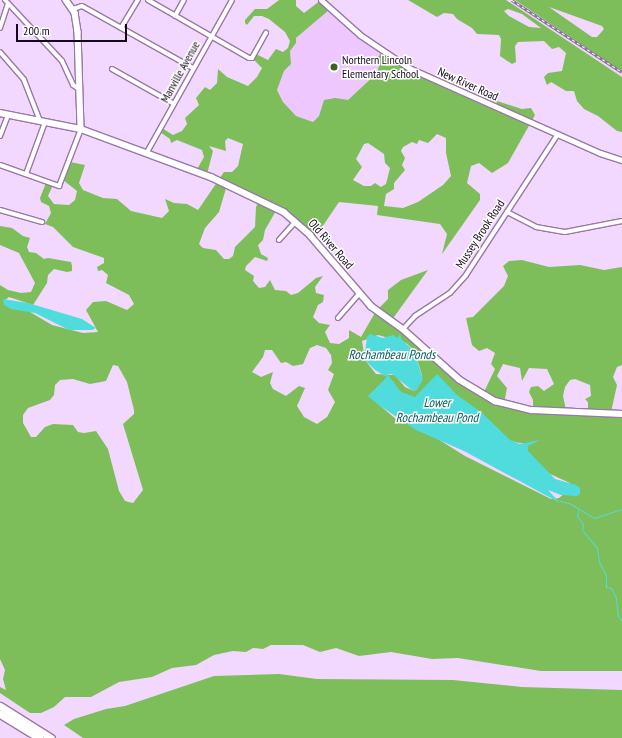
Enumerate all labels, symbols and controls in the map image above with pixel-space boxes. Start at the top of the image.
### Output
scale bar [18,16,129,42]
text: 200 m [23,23,50,38]
street label: Manville Avenue [157,39,203,105]
place label: Northern Lincoln Elementary School [342,53,419,81]
marker: Northern Lincoln Elementary School [329,62,339,72]
street label: New River Road [435,64,501,104]
street label: Mussey Brook Road [452,197,508,271]
street label: Old River Road [305,216,357,272]
water label: Rochambeau Ponds [349,347,435,363]
water label: Lower Rochambeau Pond [396,396,478,427]

